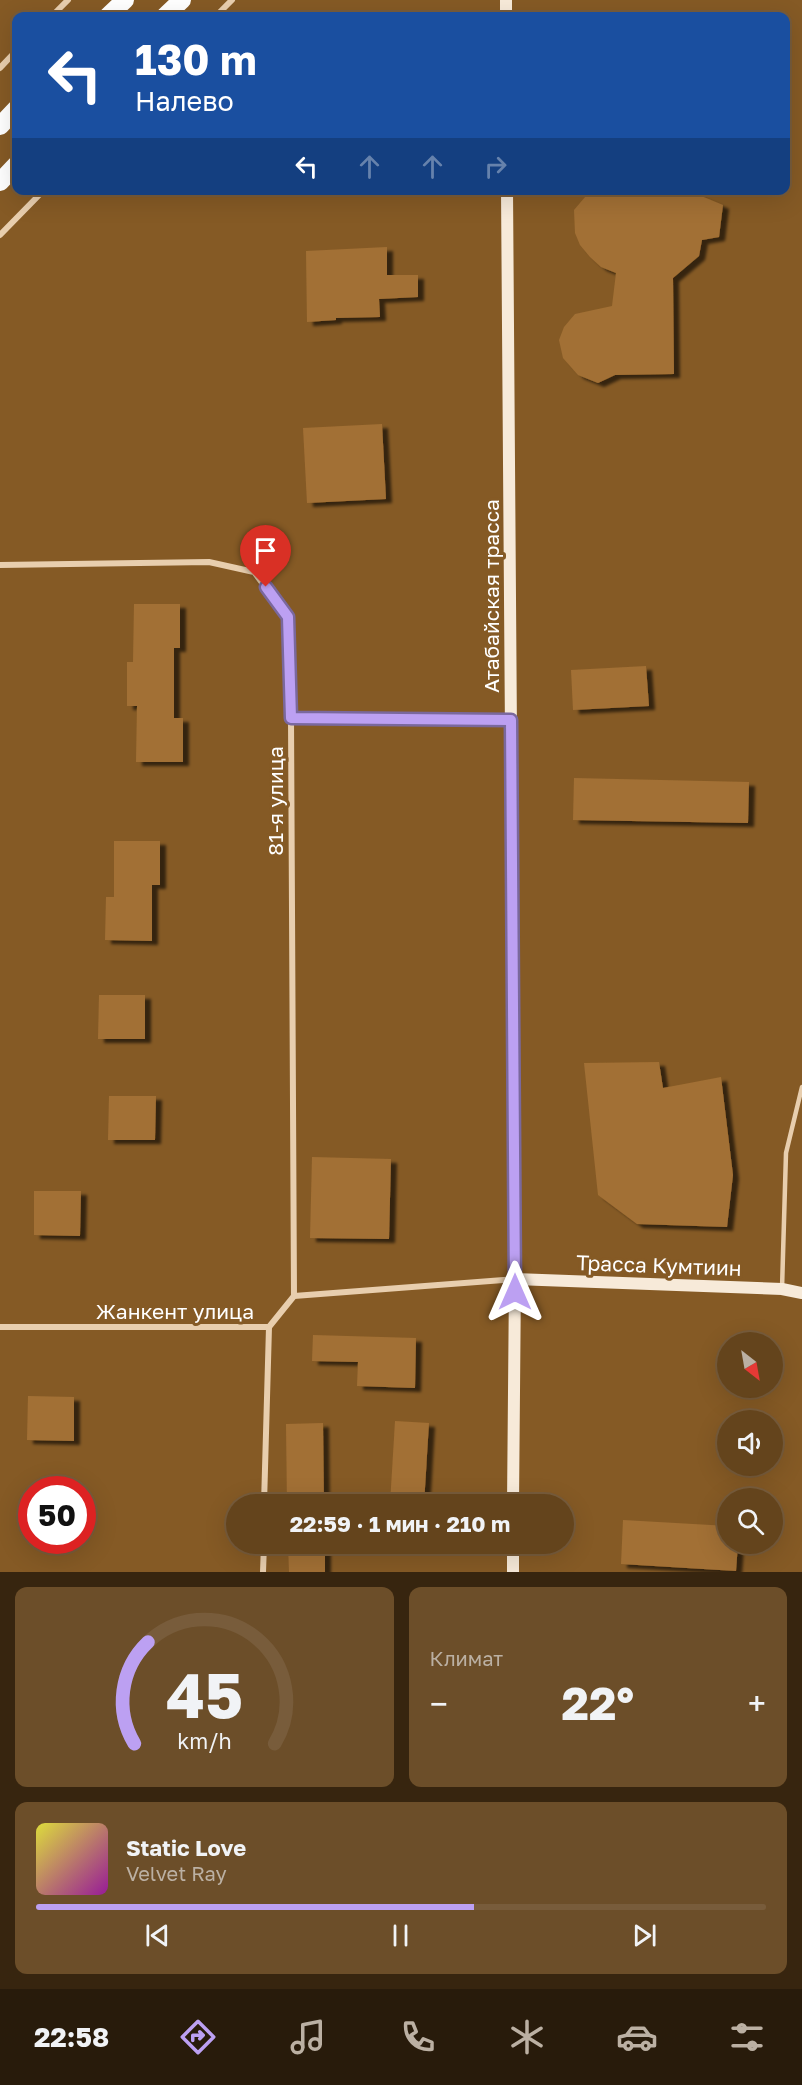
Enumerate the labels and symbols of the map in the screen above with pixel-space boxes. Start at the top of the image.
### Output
street label: Атабайская трасса [478,499,504,693]
pin [240,525,291,587]
street label: 81-я улица [262,746,288,856]
street label: Трасса Кумтиин [576,1249,742,1281]
position arrow [483,1260,547,1324]
street label: Жанкент улица [96,1298,254,1324]
north arrow [717,1332,783,1398]
speed limit sign: 50 [18,1476,96,1554]

